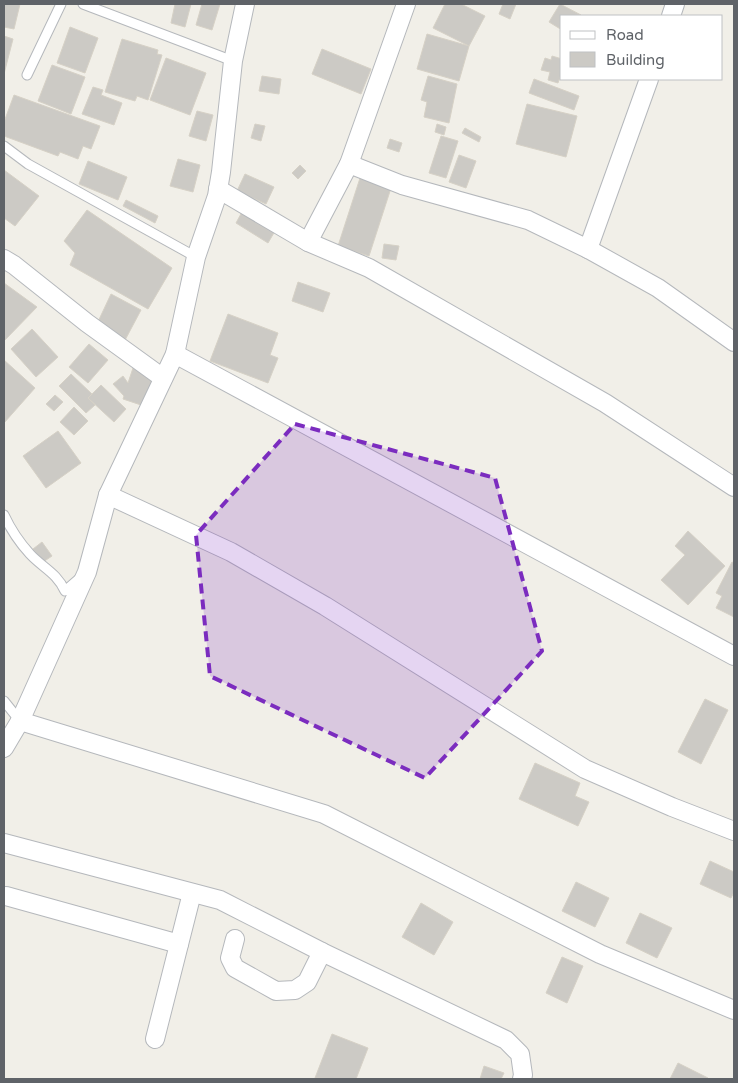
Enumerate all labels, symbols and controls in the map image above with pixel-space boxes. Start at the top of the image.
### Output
legend [560,15,723,80]
text: Road [606,26,644,44]
text: Building [606,51,665,69]

